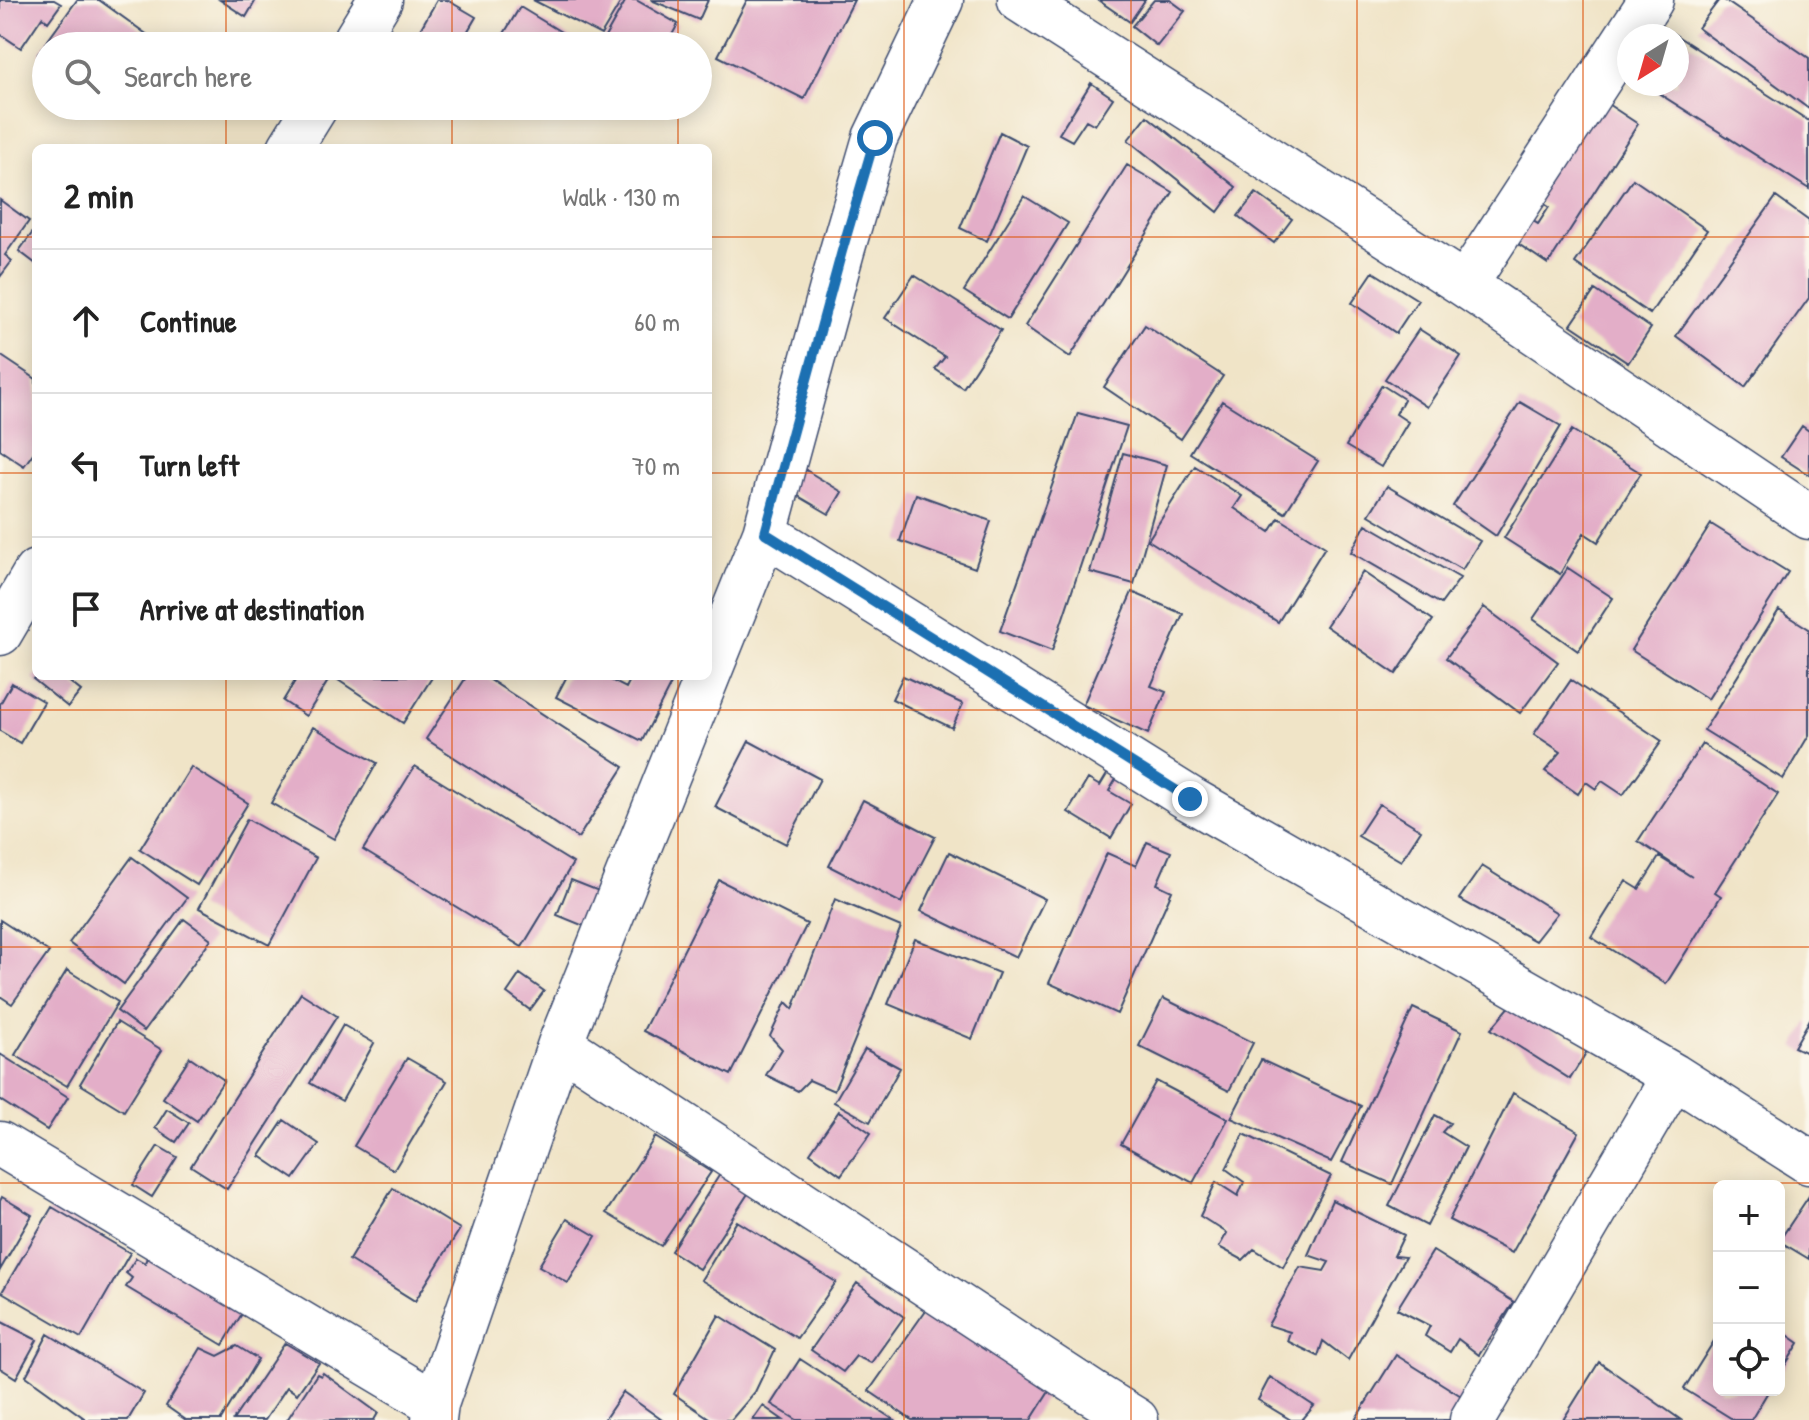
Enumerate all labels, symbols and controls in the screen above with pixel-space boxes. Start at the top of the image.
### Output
north arrow [1617,24,1689,96]
search box [32,32,712,120]
icon: search [60,54,104,98]
text: Search here [124,56,252,96]
route start [857,120,893,156]
text: 2 min [64,173,134,219]
text: Walk · 130 m [563,179,680,214]
icon: ahead [64,299,108,343]
text: Continue [140,301,237,341]
text: 60 m [634,304,680,339]
icon: left [64,443,108,487]
text: Turn left [140,445,239,485]
text: 70 m [632,448,680,483]
icon: arrive [64,587,108,631]
text: Arrive at destination [140,589,365,629]
route end [1172,781,1208,817]
map controls [1713,1180,1785,1396]
button: + [1713,1180,1785,1252]
button: − [1713,1252,1785,1324]
button: locate [1713,1324,1785,1396]

